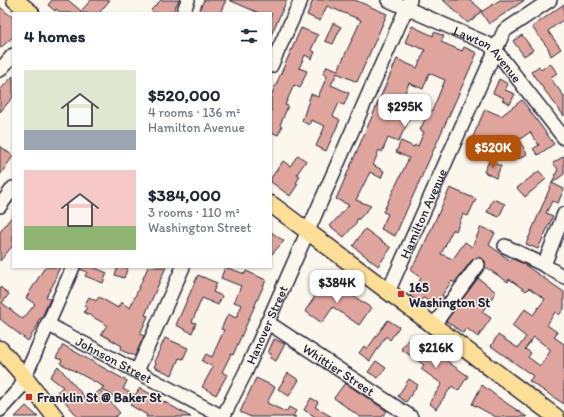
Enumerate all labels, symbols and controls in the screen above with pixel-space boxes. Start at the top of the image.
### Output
street label: Lawton Avenue [451,23,525,85]
icon: filters [238,25,260,47]
text: 4 homes [24,26,85,46]
text: $520,000 [148,85,220,105]
icon: home [56,86,104,134]
pin: $295K [377,94,433,128]
text: $295K [387,99,423,114]
text: 4 rooms · 136 m² [148,105,240,120]
text: Hamilton Avenue [148,120,245,135]
pin: $520K [465,135,521,169]
text: $520K [475,140,511,155]
street label: Hamilton Avenue [397,166,450,261]
text: $384,000 [148,185,221,205]
icon: home [56,186,104,234]
text: 3 rooms · 110 m² [148,205,240,220]
text: Washington Street [148,220,251,235]
pin: $384K [309,270,365,304]
text: $384K [319,275,355,290]
place label: 165 Washington St [409,280,490,311]
street label: Hanover Street [243,283,291,367]
marker: 165 Washington St [396,289,406,299]
street label: Johnson Street [73,334,155,386]
pin: $216K [408,335,464,369]
text: $216K [419,340,453,355]
street label: Whittier Street [300,341,377,399]
place label: Franklin St @ Baker St [37,390,162,405]
marker: Franklin St @ Baker St [24,392,34,402]

